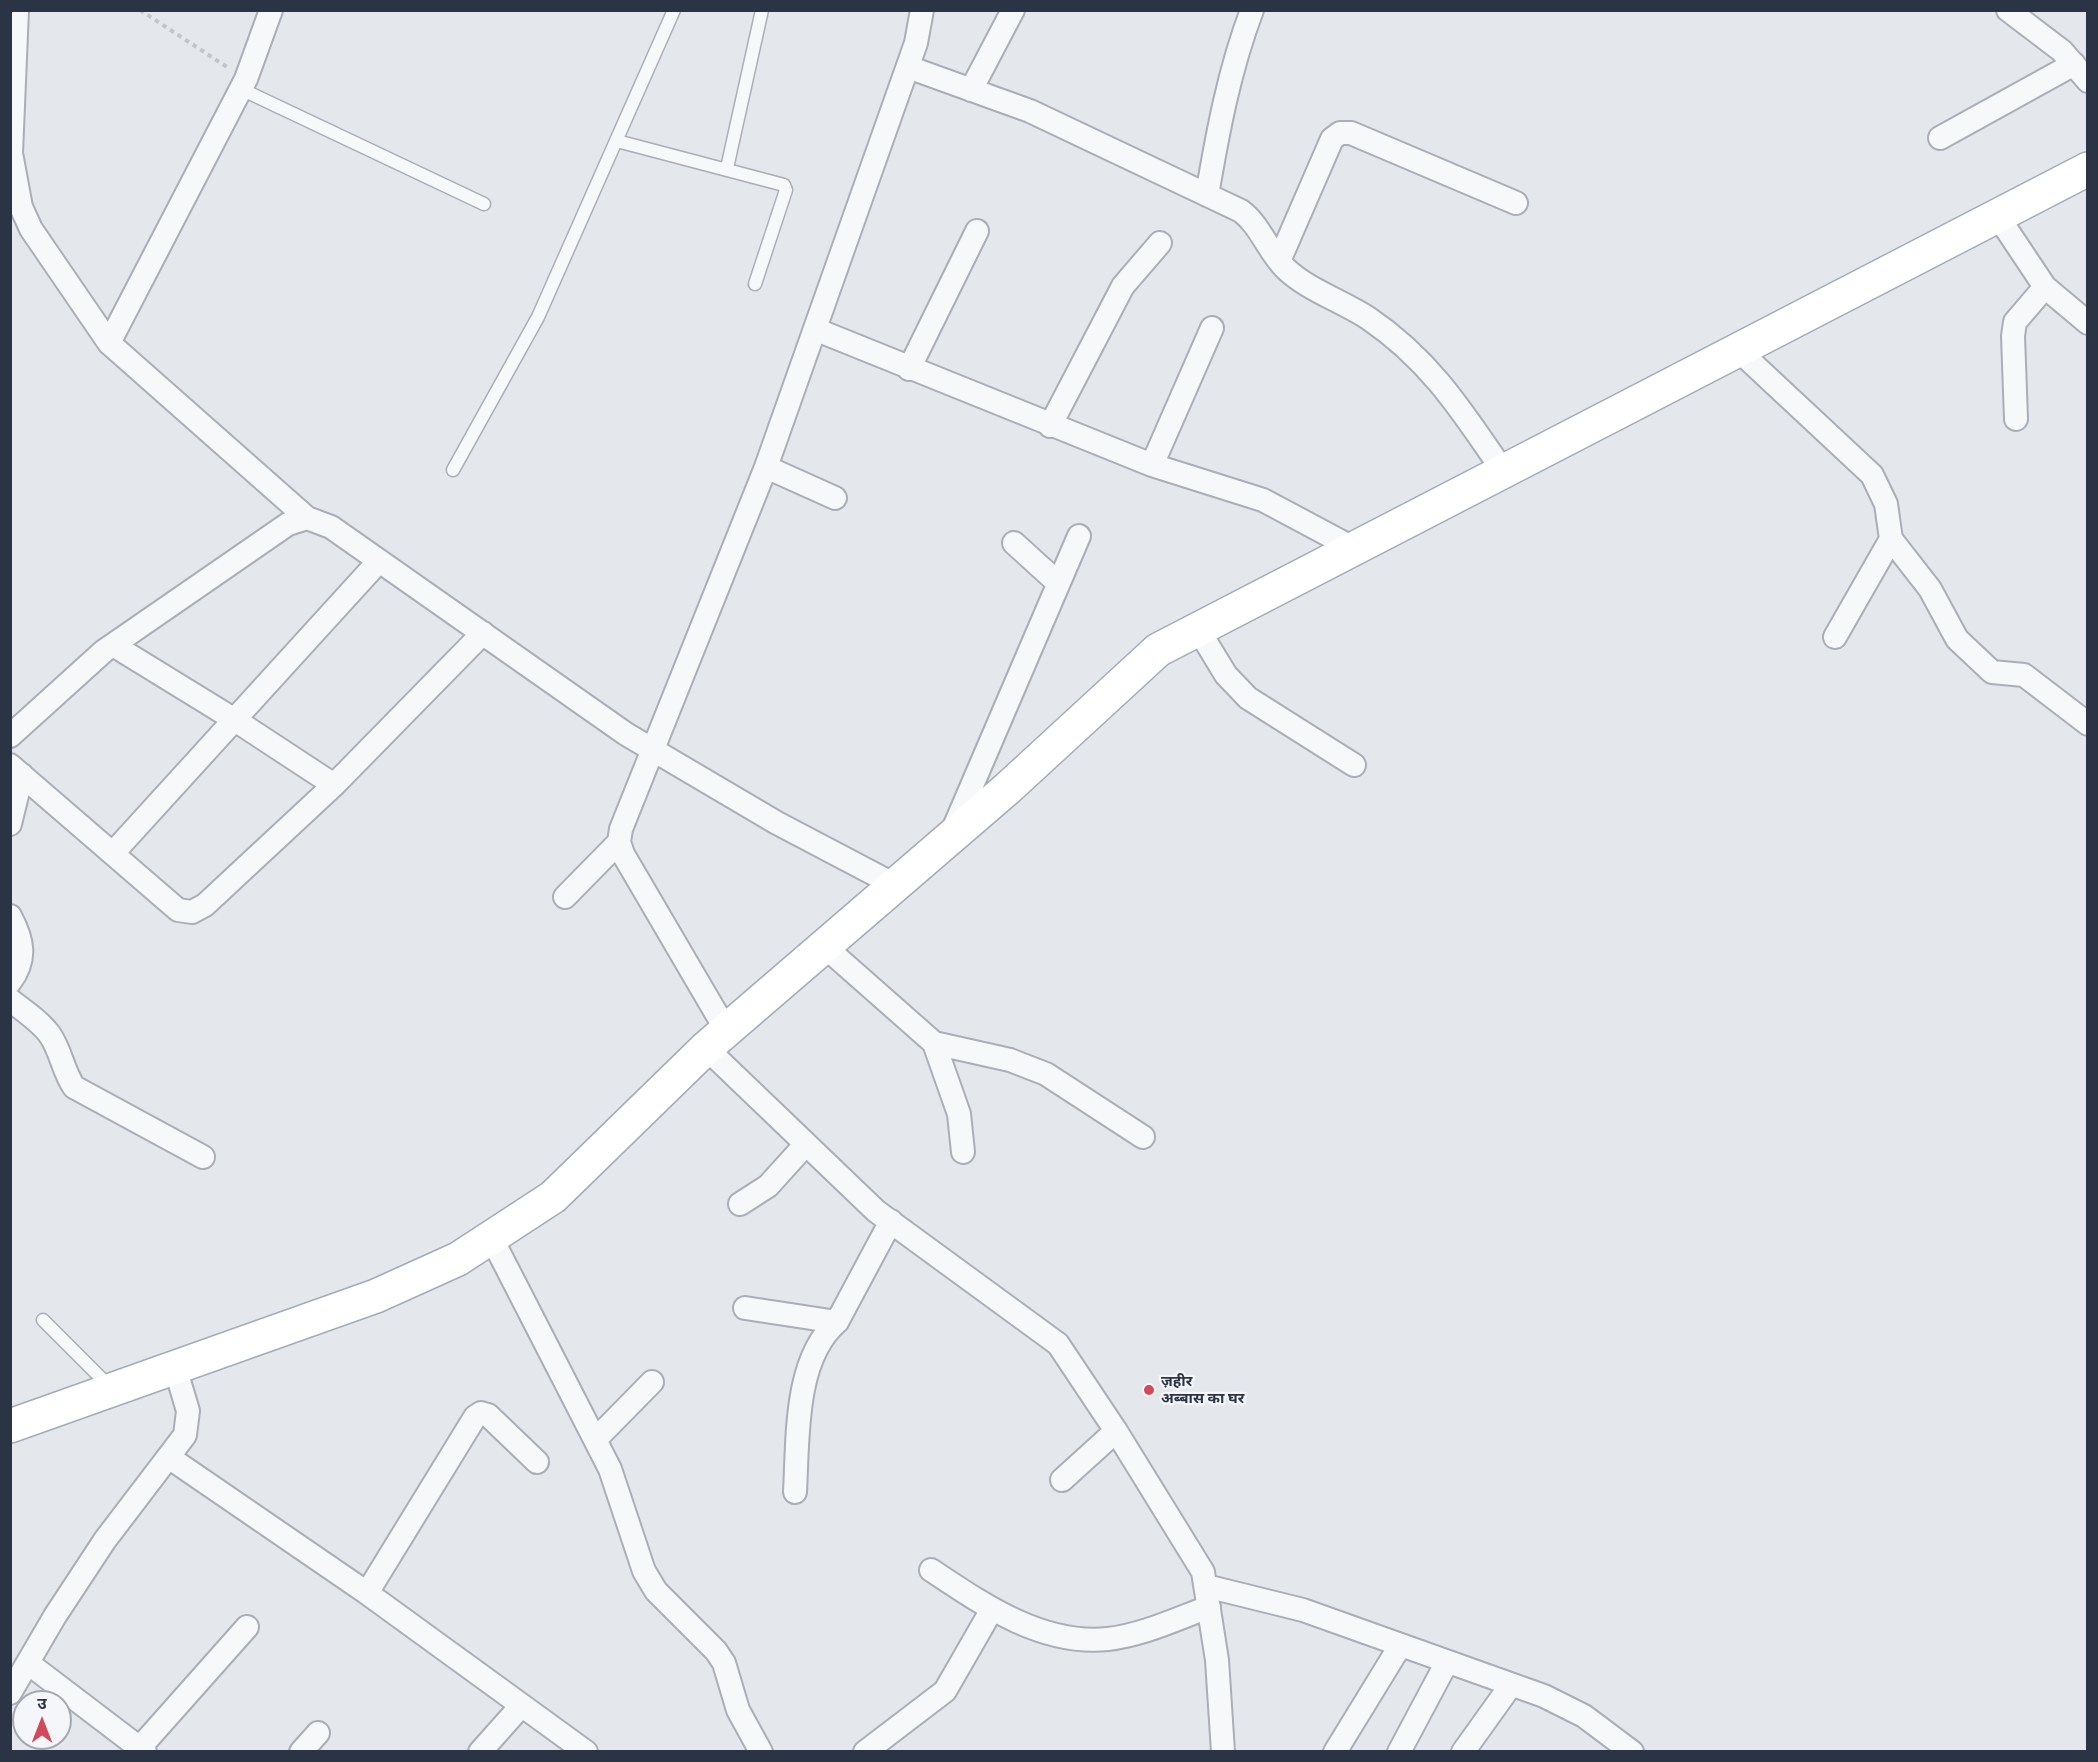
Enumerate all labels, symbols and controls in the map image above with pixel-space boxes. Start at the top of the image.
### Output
place label: ज़हीर अब्बास का घर [1161,1372,1244,1407]
marker: ज़हीर अब्बास का घर [1142,1383,1156,1397]
north arrow [12,1690,72,1750]
text: उ [37,1694,47,1713]

